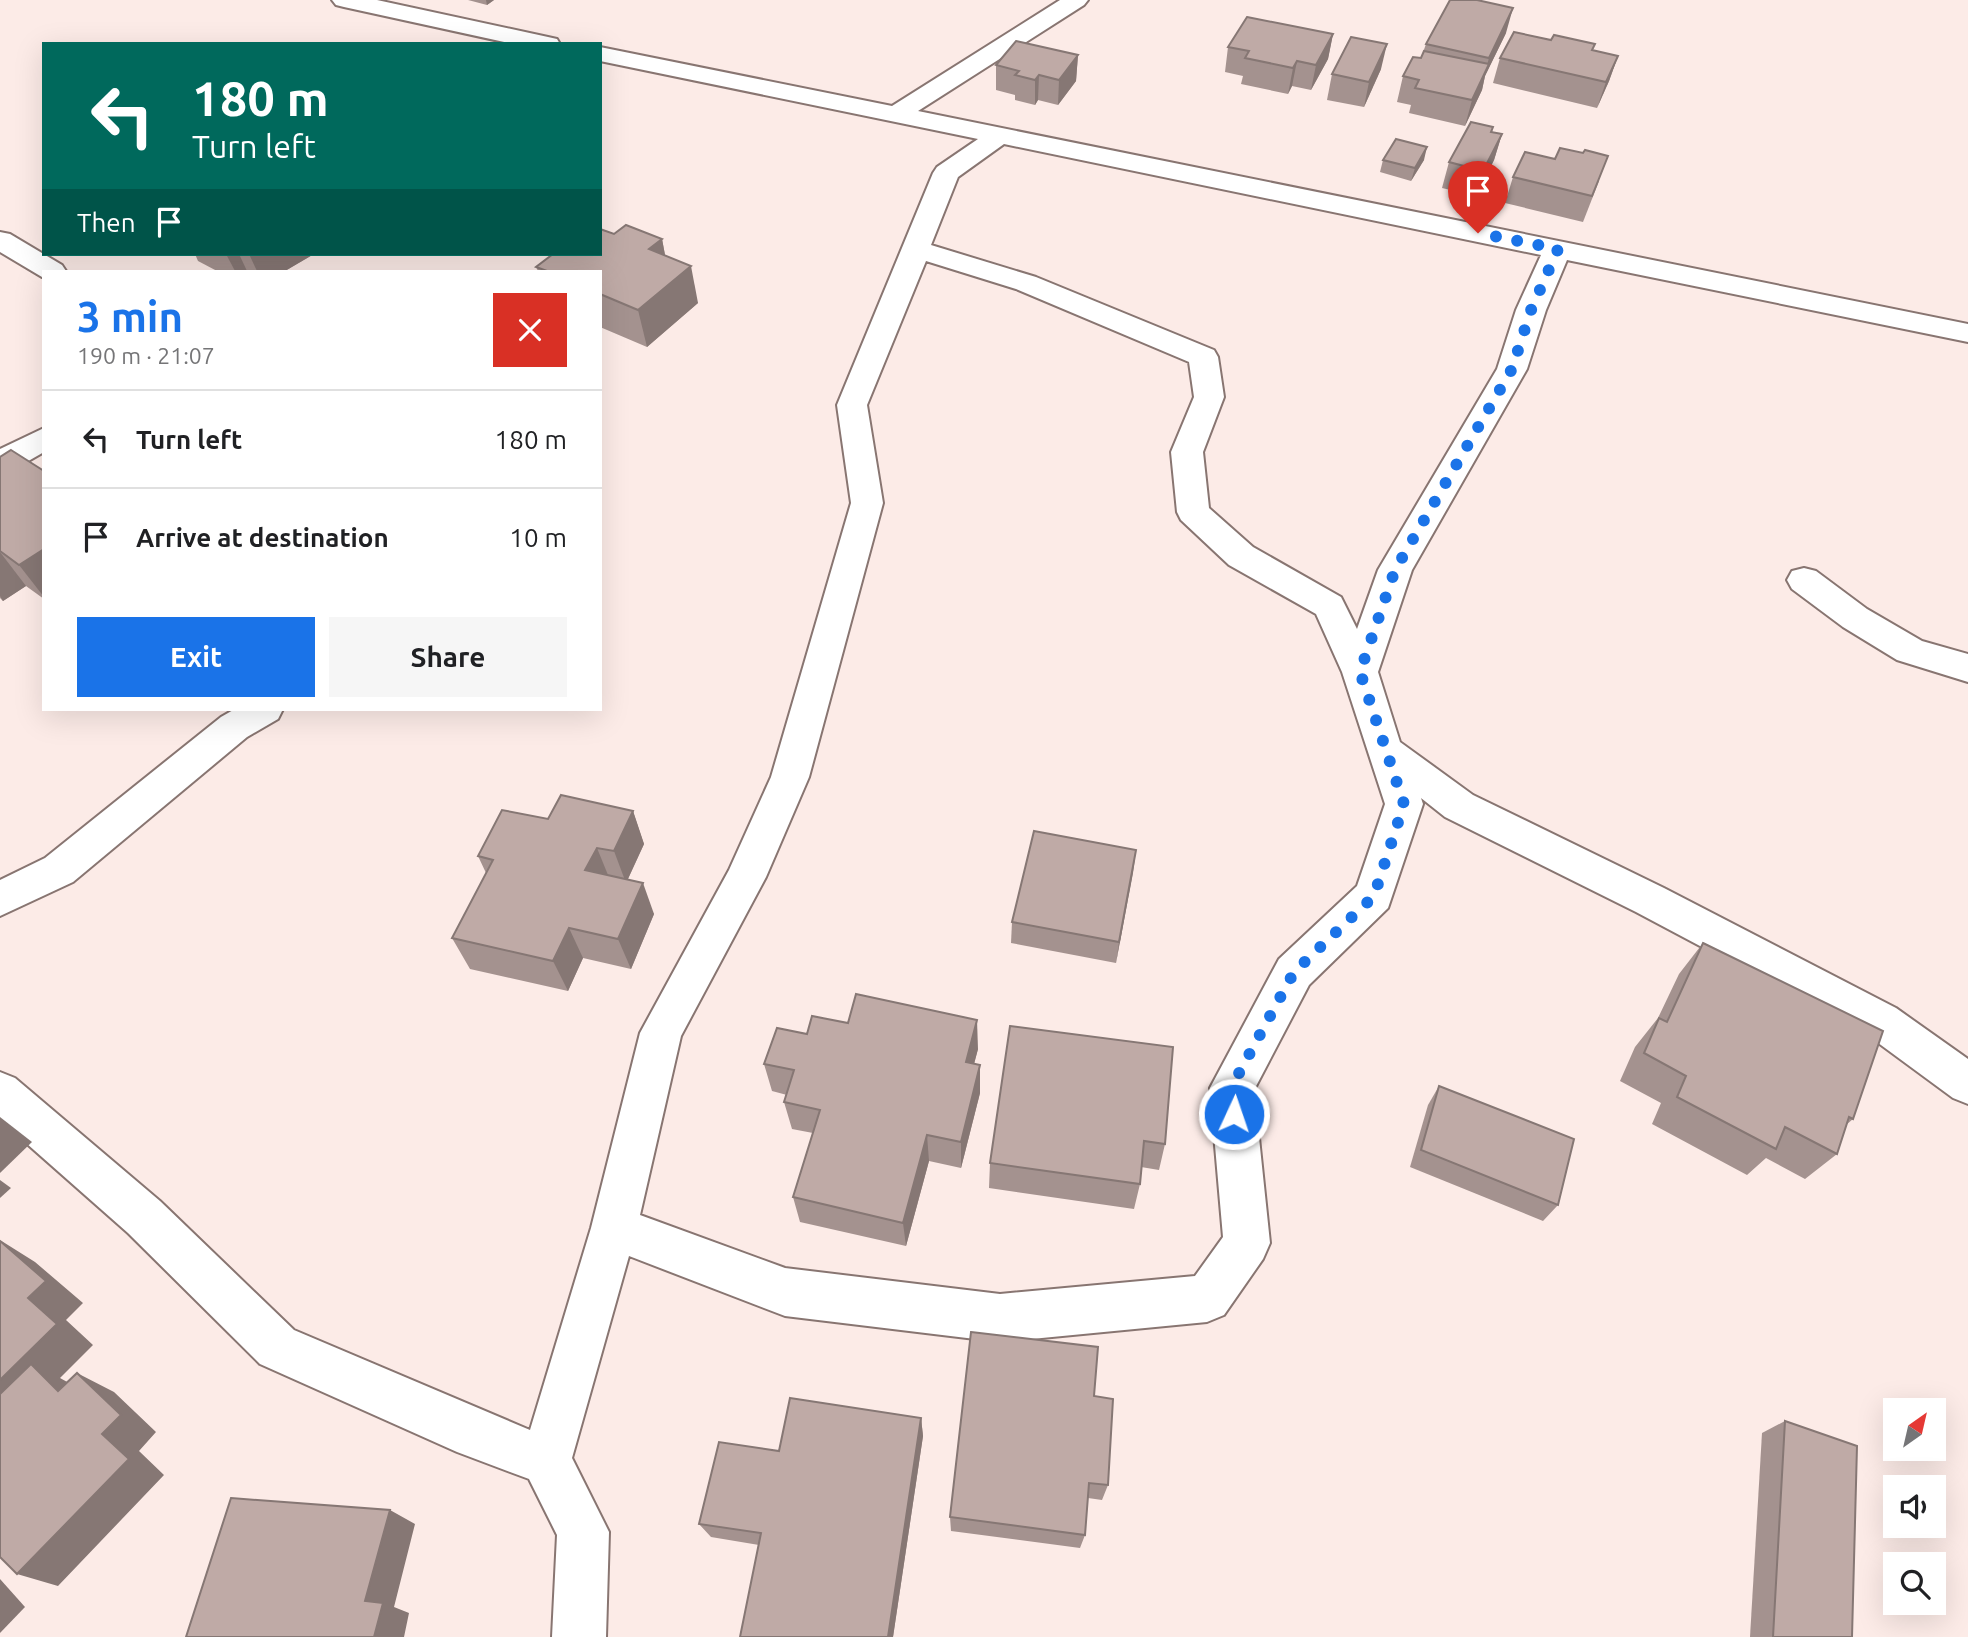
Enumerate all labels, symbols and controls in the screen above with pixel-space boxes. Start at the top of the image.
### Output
icon: left [77,70,168,161]
text: 180 m [192,70,329,125]
text: Turn left [192,128,316,164]
pin [1448,161,1508,233]
icon: arrive [1459,172,1497,210]
icon: arrive [150,203,188,241]
text: Then [77,208,136,237]
text: 3 min [77,293,183,340]
button: close [493,293,567,367]
text: 190 m · 21:07 [77,343,215,368]
icon: left [77,420,115,458]
text: Turn left [136,425,242,454]
text: 180 m [495,425,567,454]
icon: arrive [77,518,115,556]
text: Arrive at destination [136,523,389,552]
text: 10 m [509,523,567,552]
button: Exit [77,617,315,697]
button: Share [329,617,567,697]
position arrow [1197,1077,1271,1151]
north arrow [1883,1398,1946,1461]
map controls [1883,1398,1946,1615]
button: sound [1883,1475,1946,1538]
button: search [1883,1552,1946,1615]

